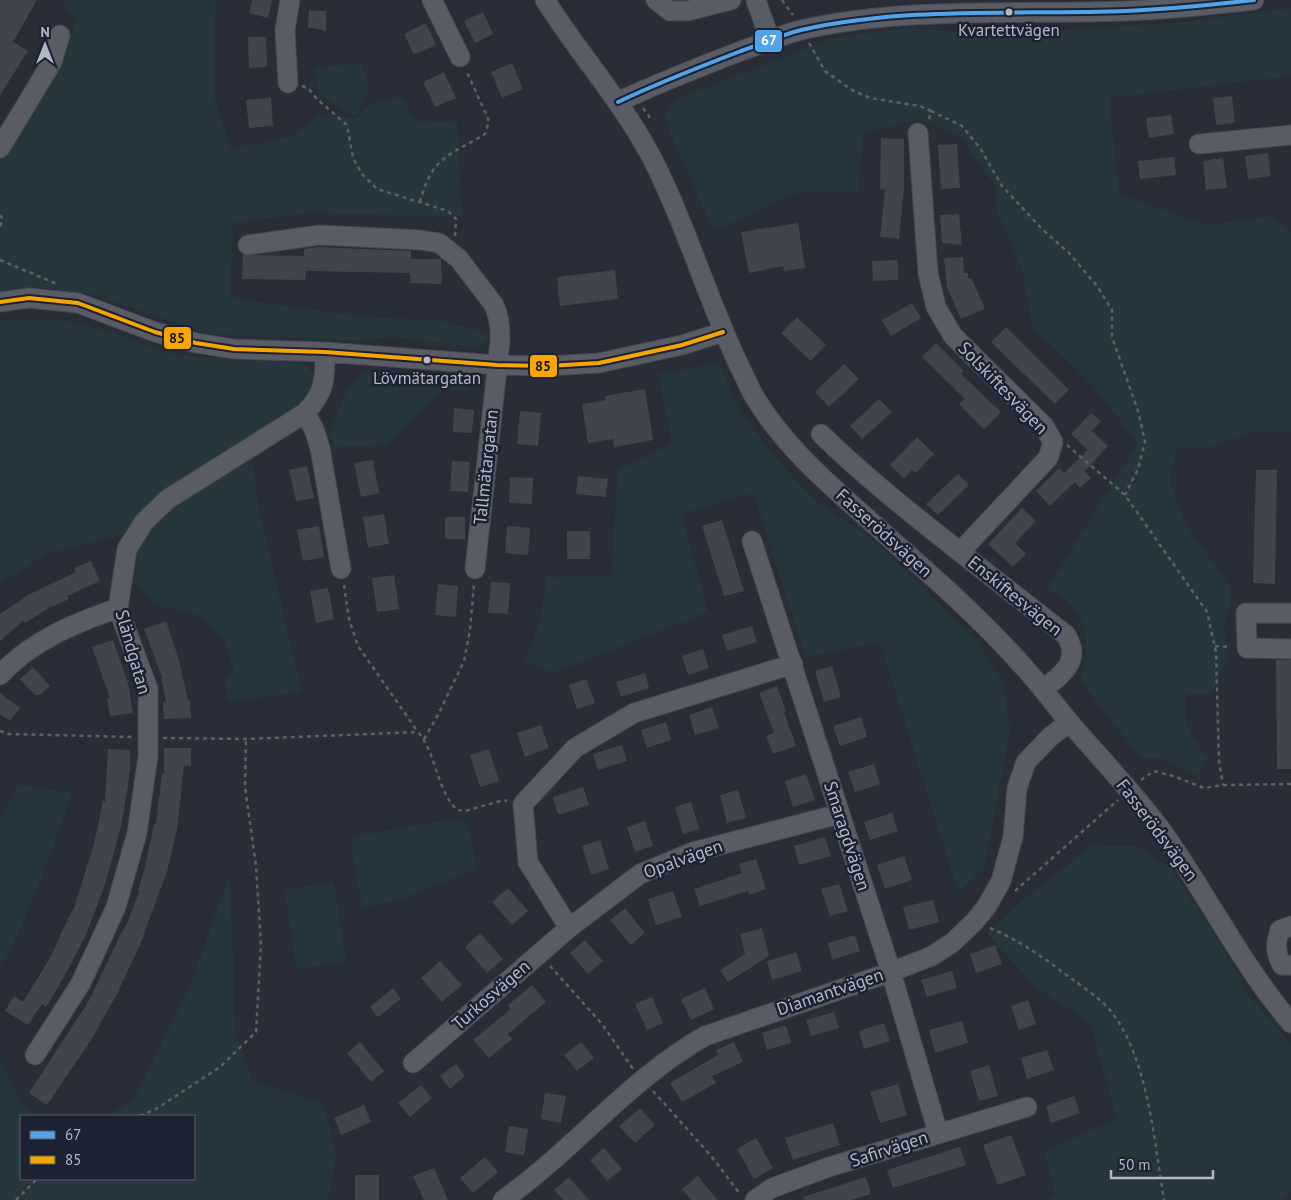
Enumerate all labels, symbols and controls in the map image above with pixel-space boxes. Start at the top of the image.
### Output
marker: Kvartettvägen [1004,7,1014,17]
place label: Kvartettvägen [958,19,1060,41]
north arrow [20,20,70,70]
text: N [40,23,50,41]
line badge: 67 [754,29,783,53]
text: 67 [761,31,777,49]
line badge: 85 [163,326,192,350]
text: 85 [169,329,185,347]
street label: Solskiftesvägen [953,337,1053,439]
line badge: 85 [529,354,558,378]
marker: Lövmätargatan [422,355,432,365]
text: 85 [535,357,551,375]
place label: Lövmätargatan [373,367,481,389]
street label: Tallmätargatan [468,408,503,526]
street label: Fasserödsvägen [831,483,937,582]
street label: Enskiftesvägen [963,551,1067,641]
street label: Sländgatan [110,607,156,697]
street label: Fasserödsvägen [1112,774,1203,885]
street label: Smaragdvägen [819,778,876,893]
street label: Opalvägen [640,834,726,883]
street label: Turkosvägen [447,955,534,1035]
street label: Diamantvägen [773,963,886,1021]
legend [20,1115,195,1180]
text: 67 [65,1125,81,1144]
street label: Safirvägen [847,1125,931,1172]
scale bar [1111,1148,1214,1180]
text: 85 [65,1150,81,1169]
text: 50 m [1118,1155,1151,1174]

